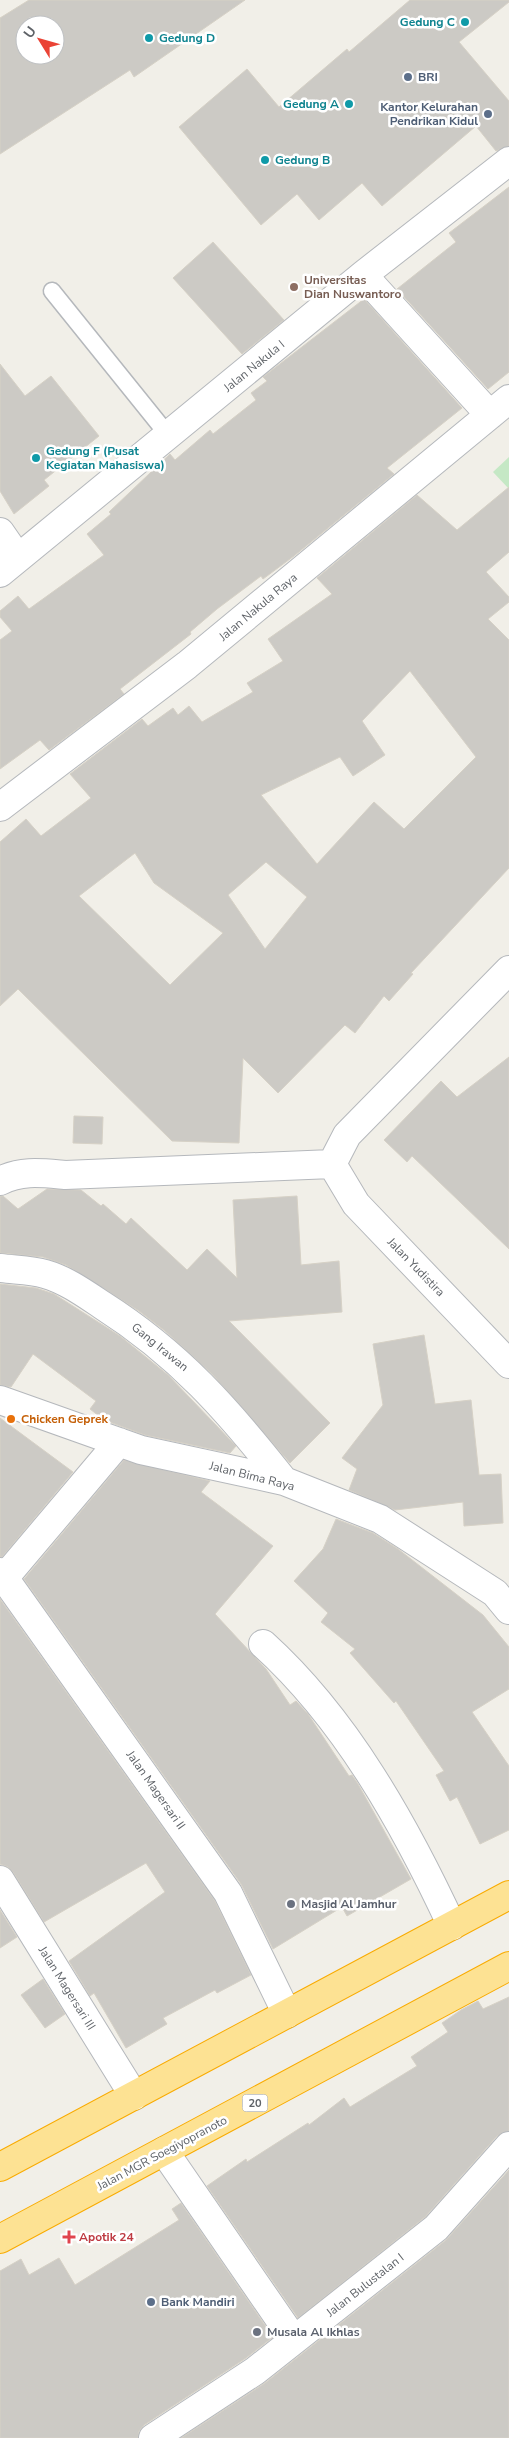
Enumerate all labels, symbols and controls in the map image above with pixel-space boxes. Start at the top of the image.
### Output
place label: Gedung C [400,14,455,30]
north arrow [15,15,65,65]
marker: Gedung C [459,16,471,28]
text: U [19,23,41,42]
place label: Gedung D [159,30,215,46]
marker: Gedung D [143,32,155,44]
place label: BRI [418,69,438,85]
marker: BRI [402,71,414,83]
place label: Gedung A [283,96,339,112]
marker: Gedung A [343,98,355,110]
place label: Kantor Kelurahan Pendrikan Kidul [380,99,478,129]
marker: Kantor Kelurahan Pendrikan Kidul [482,108,494,120]
place label: Gedung B [275,152,330,168]
marker: Gedung B [259,154,271,166]
place label: Universitas Dian Nuswantoro [304,272,401,302]
marker: Universitas Dian Nuswantoro [288,281,300,293]
street label: Jalan Nakula I [219,336,288,396]
place label: Gedung F (Pusat Kegiatan Mahasiswa) [46,443,165,473]
marker: Gedung F (Pusat Kegiatan Mahasiswa) [30,452,42,464]
street label: Jalan Nakula Raya [215,569,301,645]
street label: Jalan Yudistira [383,1233,448,1300]
street label: Gang Irawan [128,1319,192,1375]
place label: Chicken Geprek [21,1411,109,1427]
marker: Chicken Geprek [5,1413,17,1425]
street label: Jalan Bima Raya [207,1457,296,1494]
street label: Jalan Magersari II [122,1747,189,1833]
place label: Masjid Al Jamhur [301,1896,397,1912]
marker: Masjid Al Jamhur [285,1898,297,1910]
street label: Jalan Magersari III [34,1942,99,2033]
road number: 20 [242,2094,268,2112]
street label: Jalan MGR Soegiyopranoto [93,2112,230,2195]
place label: Apotik 24 [79,2229,134,2245]
marker: Apotik 24 [63,2231,75,2243]
street label: Jalan Bulustalan I [322,2250,407,2321]
place label: Bank Mandiri [161,2294,235,2310]
marker: Bank Mandiri [145,2296,157,2308]
place label: Musala Al Ikhlas [267,2324,360,2340]
marker: Musala Al Ikhlas [251,2326,263,2338]

